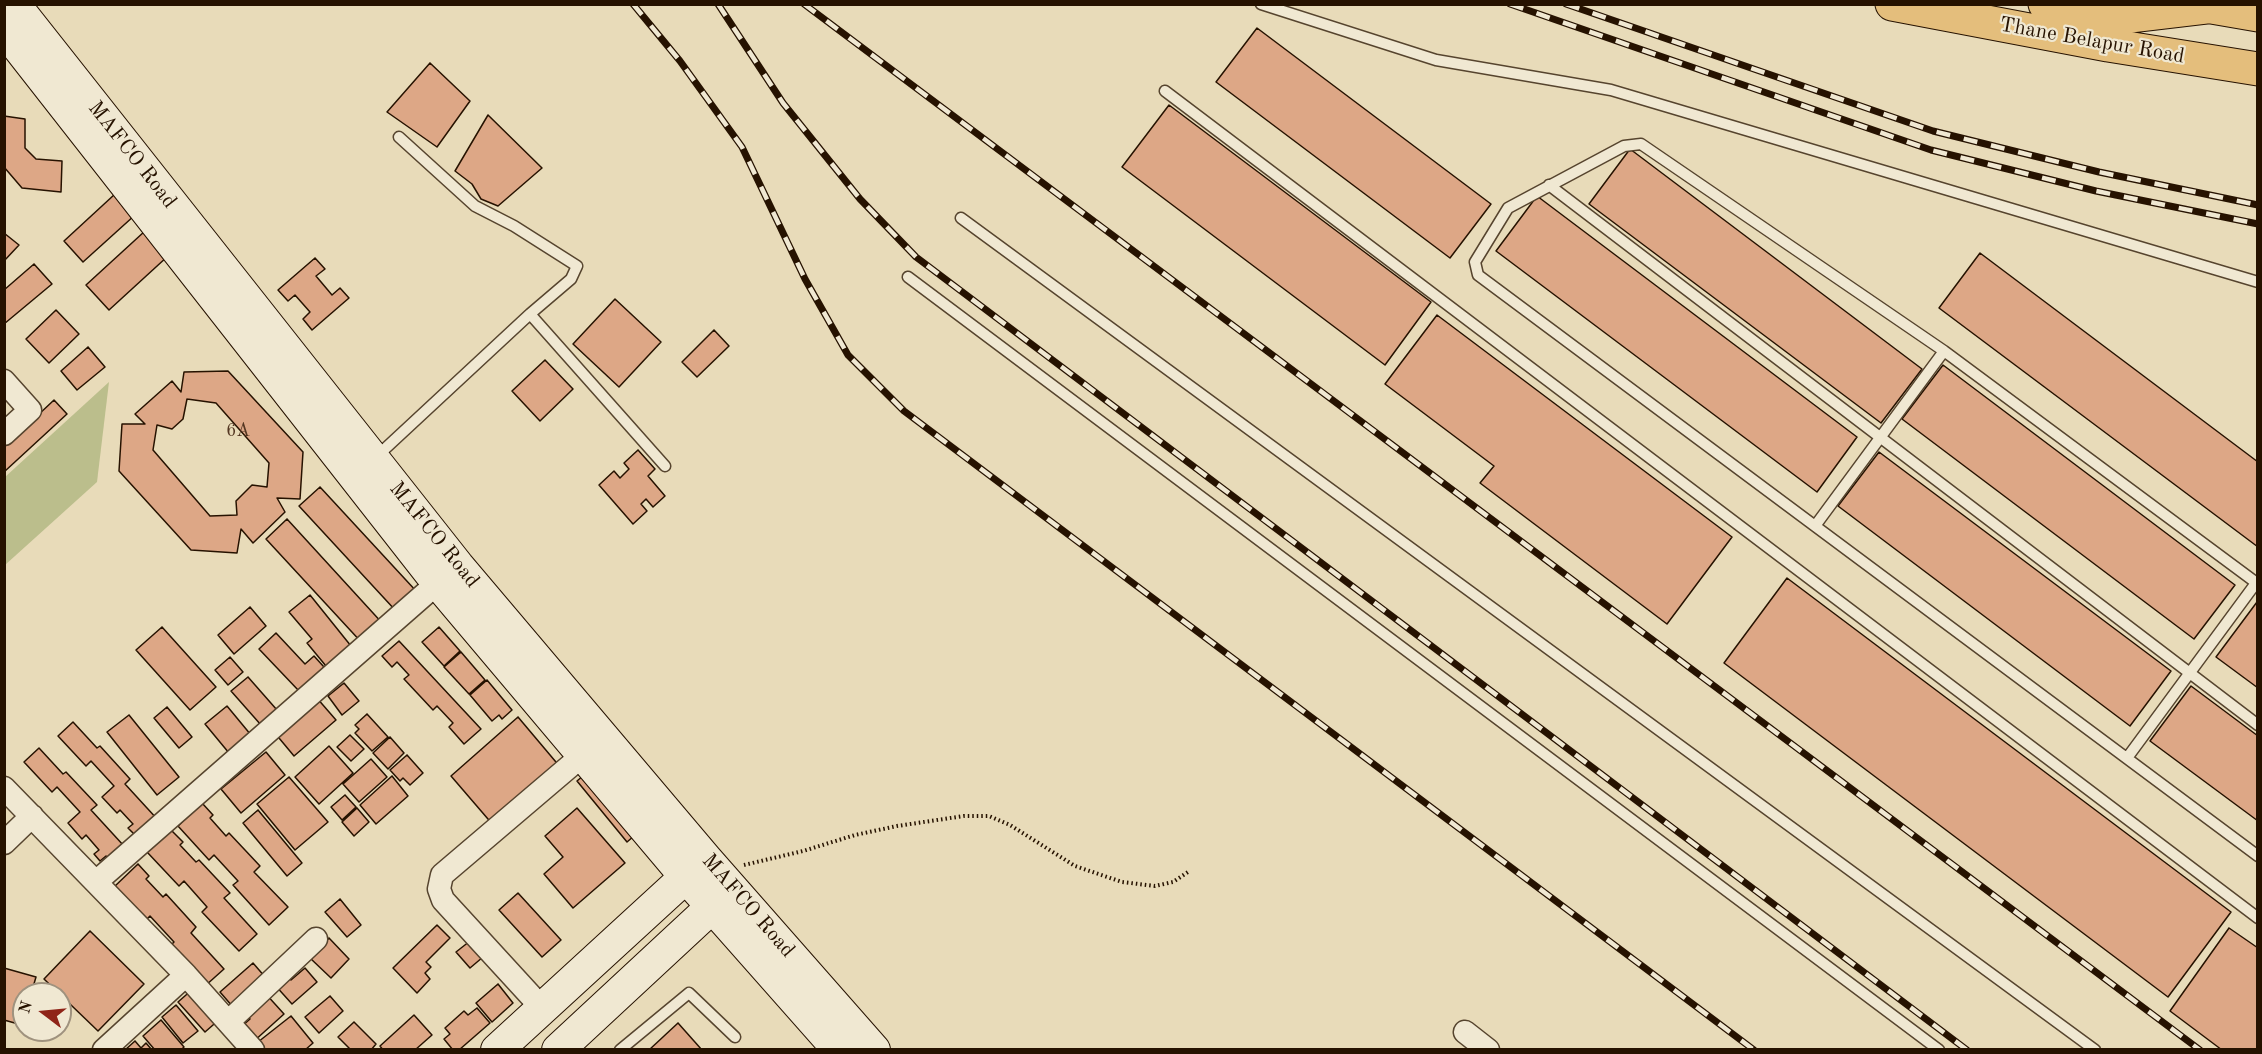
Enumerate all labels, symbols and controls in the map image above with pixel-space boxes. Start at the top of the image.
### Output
street label: Thane Belapur Road [1998,12,2186,70]
street label: MAFCO Road [82,96,182,214]
house number: 6A [226,420,250,442]
street label: MAFCO Road [384,477,484,593]
street label: MAFCO Road [696,849,800,963]
north arrow [12,982,72,1042]
text: N [17,1000,36,1016]

